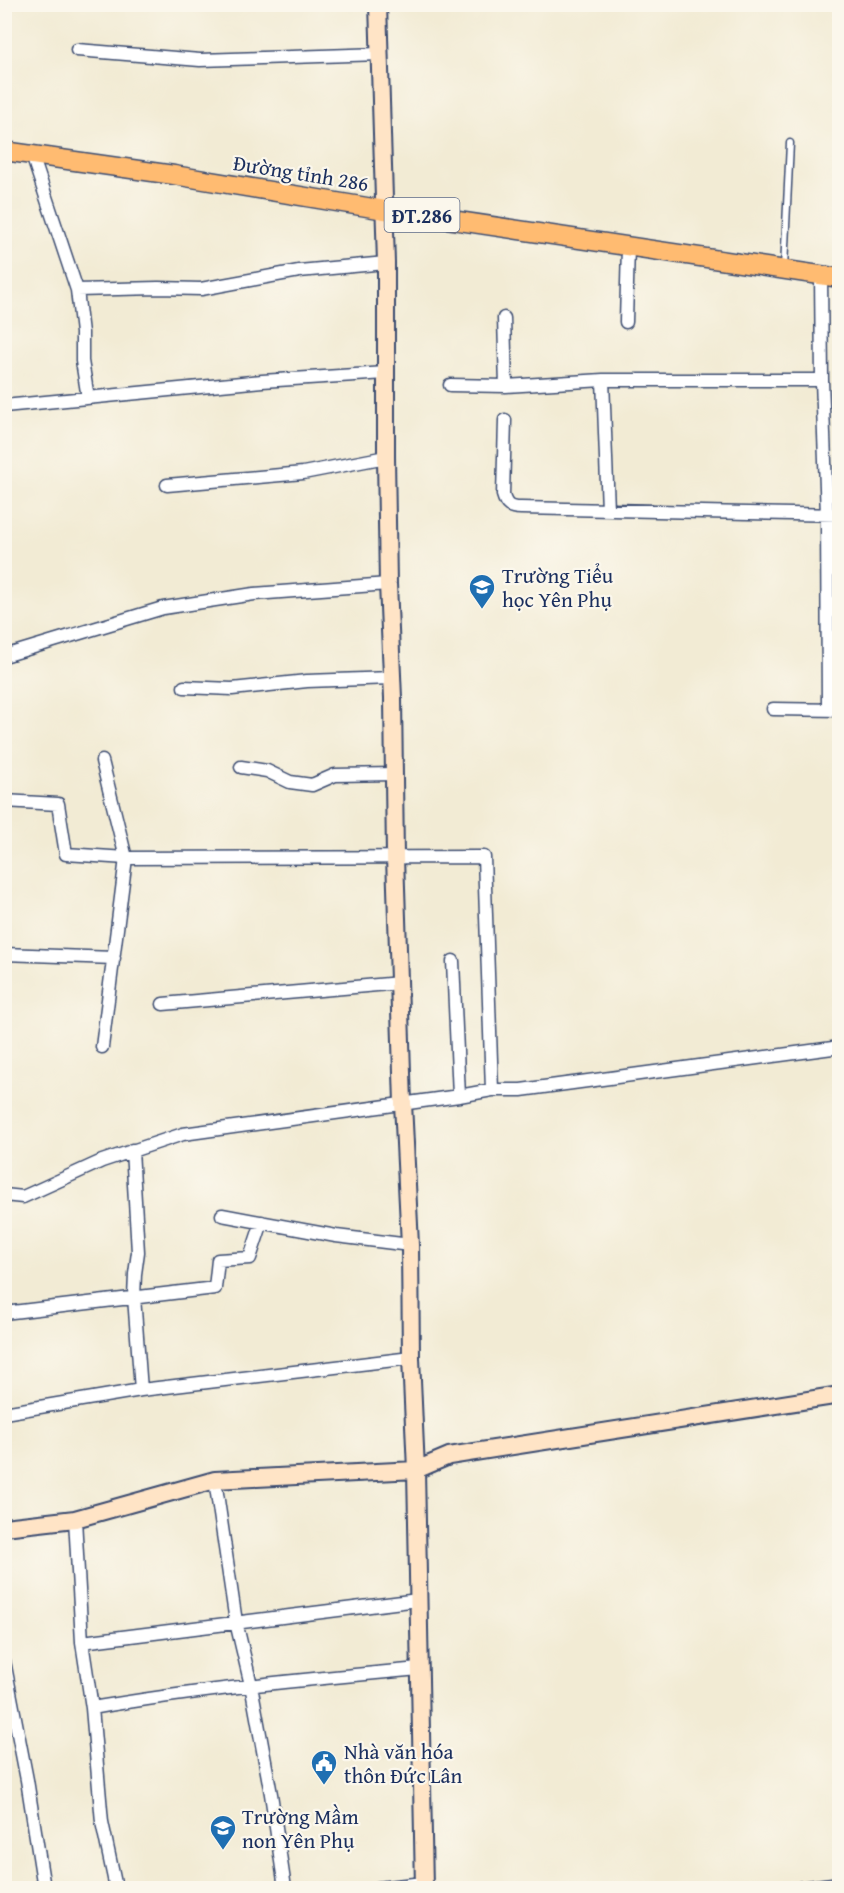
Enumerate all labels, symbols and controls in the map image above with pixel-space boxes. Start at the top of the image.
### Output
street label: Đường tỉnh 286 [231,147,371,199]
road number: ĐT.286 [384,198,460,232]
place label: Trường Tiểu học Yên Phụ [502,560,614,615]
school or university icon: Trường Tiểu học Yên Phụ [467,572,497,610]
place label: Nhà văn hóa thôn Đức Lân [344,1736,463,1791]
public building icon: Nhà văn hóa thôn Đức Lân [309,1748,339,1786]
place label: Trường Mầm non Yên Phụ [242,1801,359,1856]
school or university icon: Trường Mầm non Yên Phụ [208,1813,238,1851]

